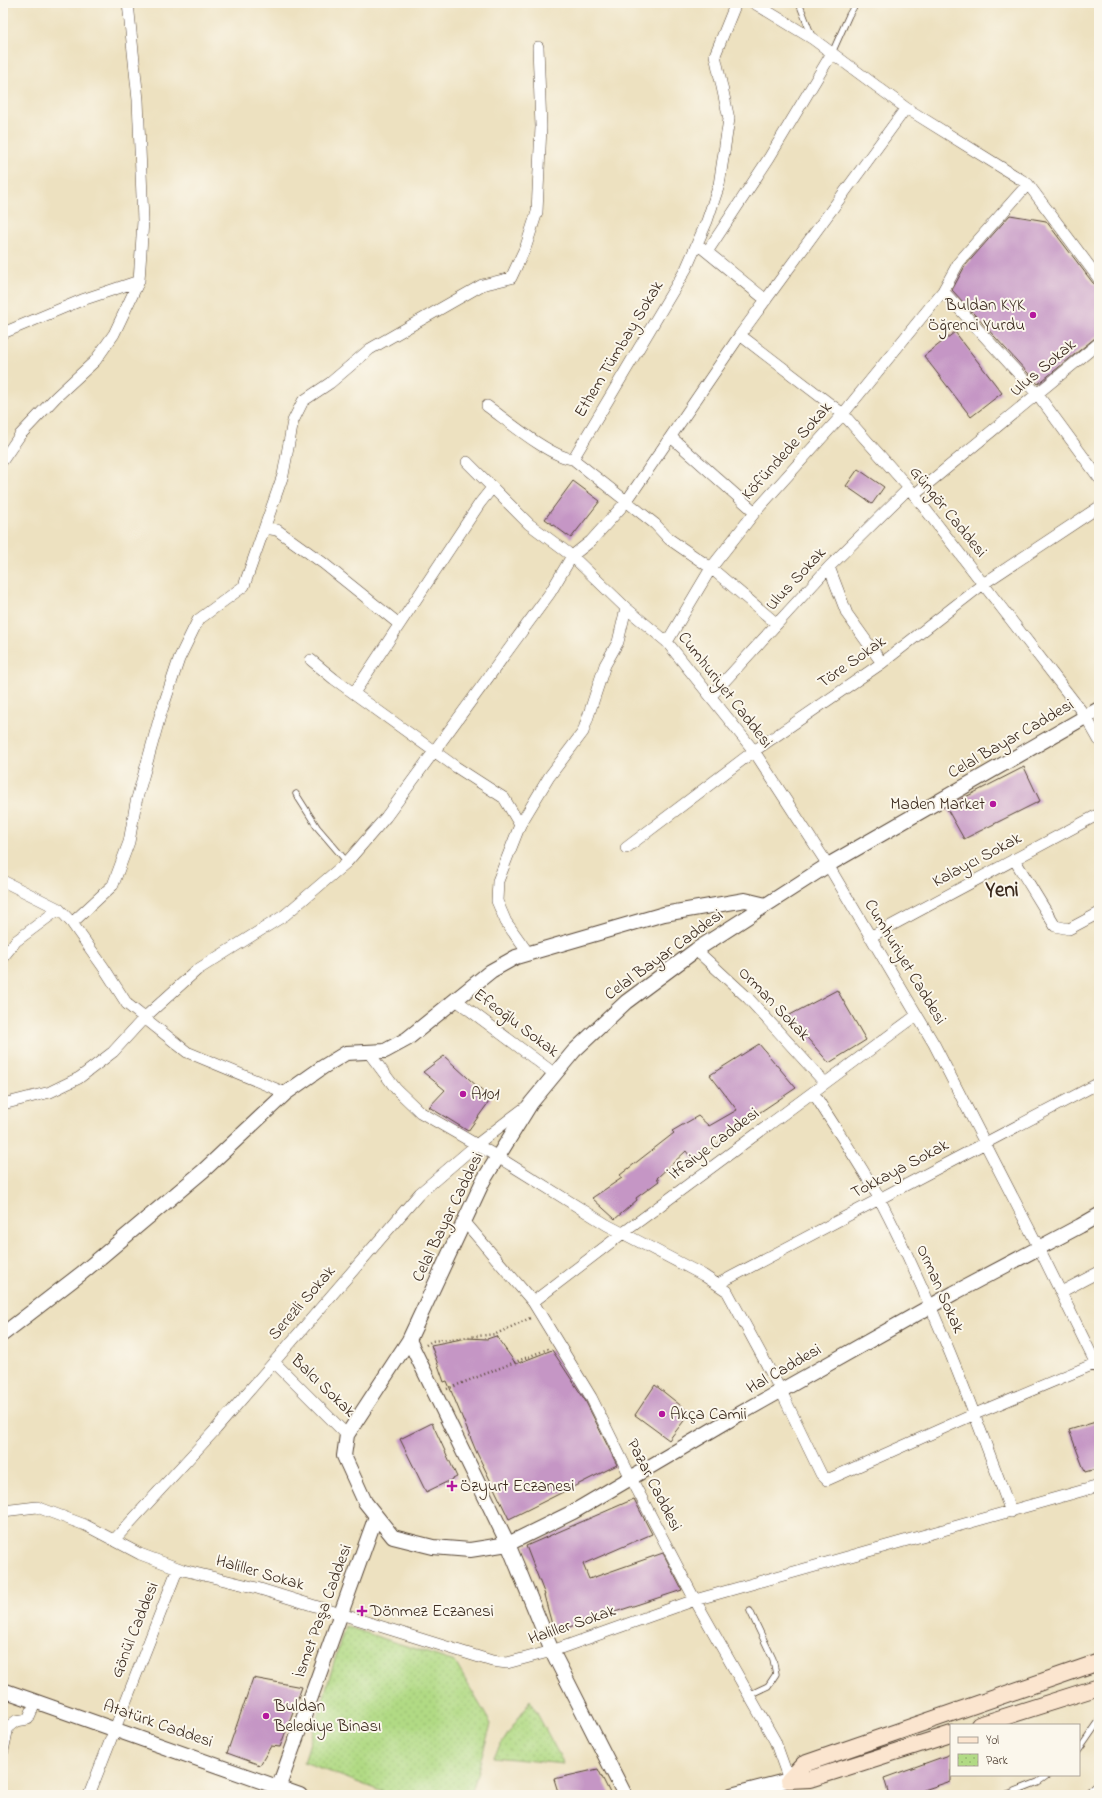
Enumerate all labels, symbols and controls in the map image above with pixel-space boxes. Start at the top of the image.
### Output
street label: Ethem Tümbay Sokak [568,275,671,423]
place label: Buldan KYK Öğrenci Yurdu [928,293,1026,340]
marker: Buldan KYK Öğrenci Yurdu [1028,310,1038,320]
street label: Ulus Sokak [1005,333,1082,403]
street label: Köfündede Sokak [736,396,838,506]
street label: Güngör Caddesi [902,461,993,565]
street label: Ulus Sokak [760,541,833,617]
street label: Cumhuriyet Caddesi [671,626,779,754]
street label: Töre Sokak [813,629,892,695]
street label: Celal Bayar Caddesi [943,693,1079,786]
place label: Maden Market [890,792,985,817]
marker: Maden Market [988,799,998,809]
street label: Kalaycı Sokak [928,826,1027,895]
district label: Yeni [984,876,1019,906]
street label: Cumhuriyet Caddesi [857,895,952,1030]
street label: Celal Bayar Caddesi [599,903,729,1008]
street label: Orman Sokak [732,961,816,1047]
street label: Efeoğlu Sokak [467,982,565,1066]
place label: A101 [471,1082,500,1107]
marker: A101 [458,1089,468,1099]
street label: İtfaiye Caddesi [663,1101,765,1187]
street label: Tokkaya Sokak [847,1132,954,1206]
street label: Celal Bayar Caddesi [406,1148,491,1287]
street label: Orman Sokak [909,1241,971,1338]
street label: Serezli Sokak [262,1260,342,1346]
street label: Hal Caddesi [742,1337,826,1401]
street label: Balcı Sokak [284,1348,361,1424]
place label: Akça Camii [670,1402,747,1427]
marker: Akça Camii [657,1409,667,1419]
street label: Pazar Caddesi [620,1434,688,1536]
place label: Özyurt Eczanesi [460,1474,575,1500]
marker: Özyurt Eczanesi [447,1481,457,1491]
street label: İsmet Paşa Caddesi [287,1541,359,1681]
street label: Haliller Sokak [213,1548,308,1598]
street label: Gönül Caddesi [104,1578,166,1682]
street label: Haliller Sokak [525,1598,620,1652]
place label: Dönmez Eczanesi [369,1599,494,1624]
marker: Dönmez Eczanesi [357,1606,367,1616]
street label: Atatürk Caddesi [100,1694,216,1754]
place label: Buldan Belediye Binası [273,1694,381,1740]
marker: Buldan Belediye Binası [261,1711,271,1721]
legend [950,1724,1080,1776]
text: Yol [986,1732,999,1750]
text: Park [986,1752,1008,1770]

